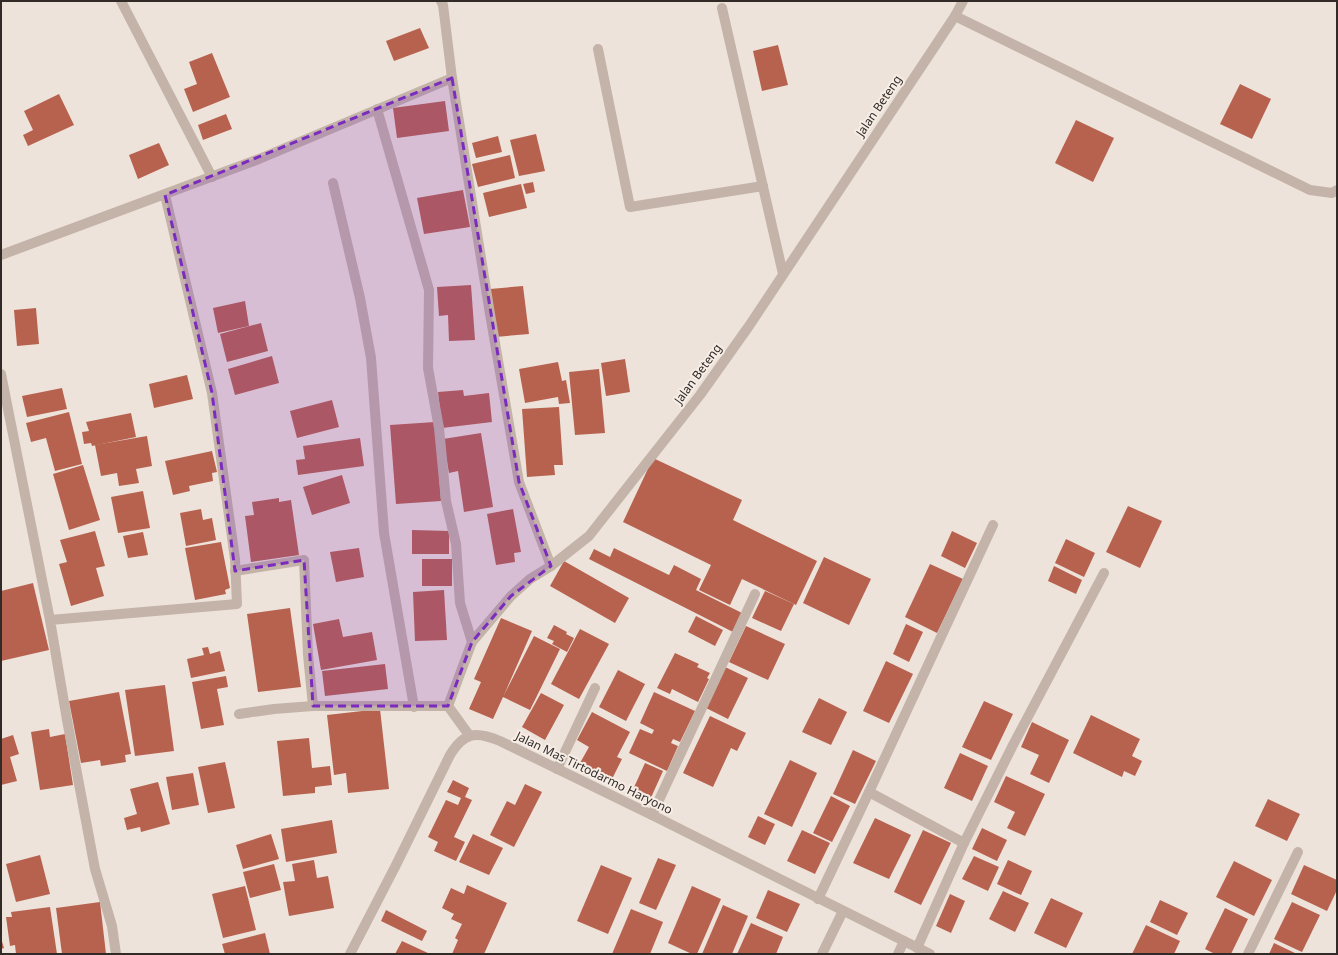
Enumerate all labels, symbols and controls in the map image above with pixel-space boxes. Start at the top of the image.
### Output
street label: Jalan Beteng [851,72,905,141]
street label: Jalan Beteng [669,340,725,408]
street label: Jalan Mas Tirtodarmo Haryono [512,727,675,818]

